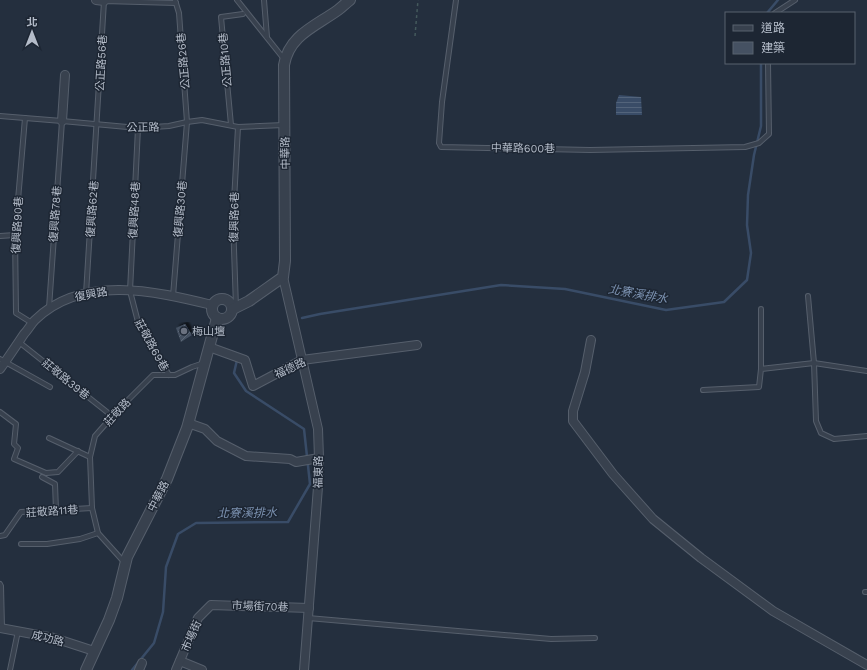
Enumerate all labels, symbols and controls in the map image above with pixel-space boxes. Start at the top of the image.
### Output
north arrow [12,12,52,52]
legend [725,12,855,64]
text: 北 [27,16,38,29]
text: 道路 [761,21,785,35]
street label: 公正路26巷 [175,32,192,90]
street label: 公正路10巷 [217,32,234,88]
street label: 公正路56巷 [94,34,109,92]
text: 建築 [761,41,785,55]
street label: 公正路 [126,121,160,134]
street label: 中華路 [279,136,292,170]
street label: 中華路600巷 [491,141,555,156]
street label: 復興路62巷 [84,180,101,238]
street label: 復興路30巷 [172,180,189,238]
street label: 復興路48巷 [127,181,142,239]
street label: 復興路78巷 [47,185,64,243]
street label: 復興路6巷 [228,192,241,242]
street label: 復興路90巷 [9,196,25,254]
water label: 北寮溪排水 [607,282,670,306]
street label: 復興路 [74,285,109,304]
street label: 莊敬路69巷 [132,317,171,374]
place label: 梅山壇 [192,325,225,338]
marker: 梅山壇 [179,326,189,336]
street label: 莊敬路39巷 [39,356,92,402]
street label: 福德路 [273,356,308,381]
street label: 莊敬路 [101,396,133,429]
street label: 福東路 [312,455,325,489]
street label: 中華路 [145,479,172,514]
street label: 莊敬路11巷 [25,503,79,520]
water label: 北寮溪排水 [217,505,278,521]
street label: 市場街70巷 [231,599,289,614]
street label: 市場街 [179,618,204,654]
street label: 成功路 [30,628,65,649]

